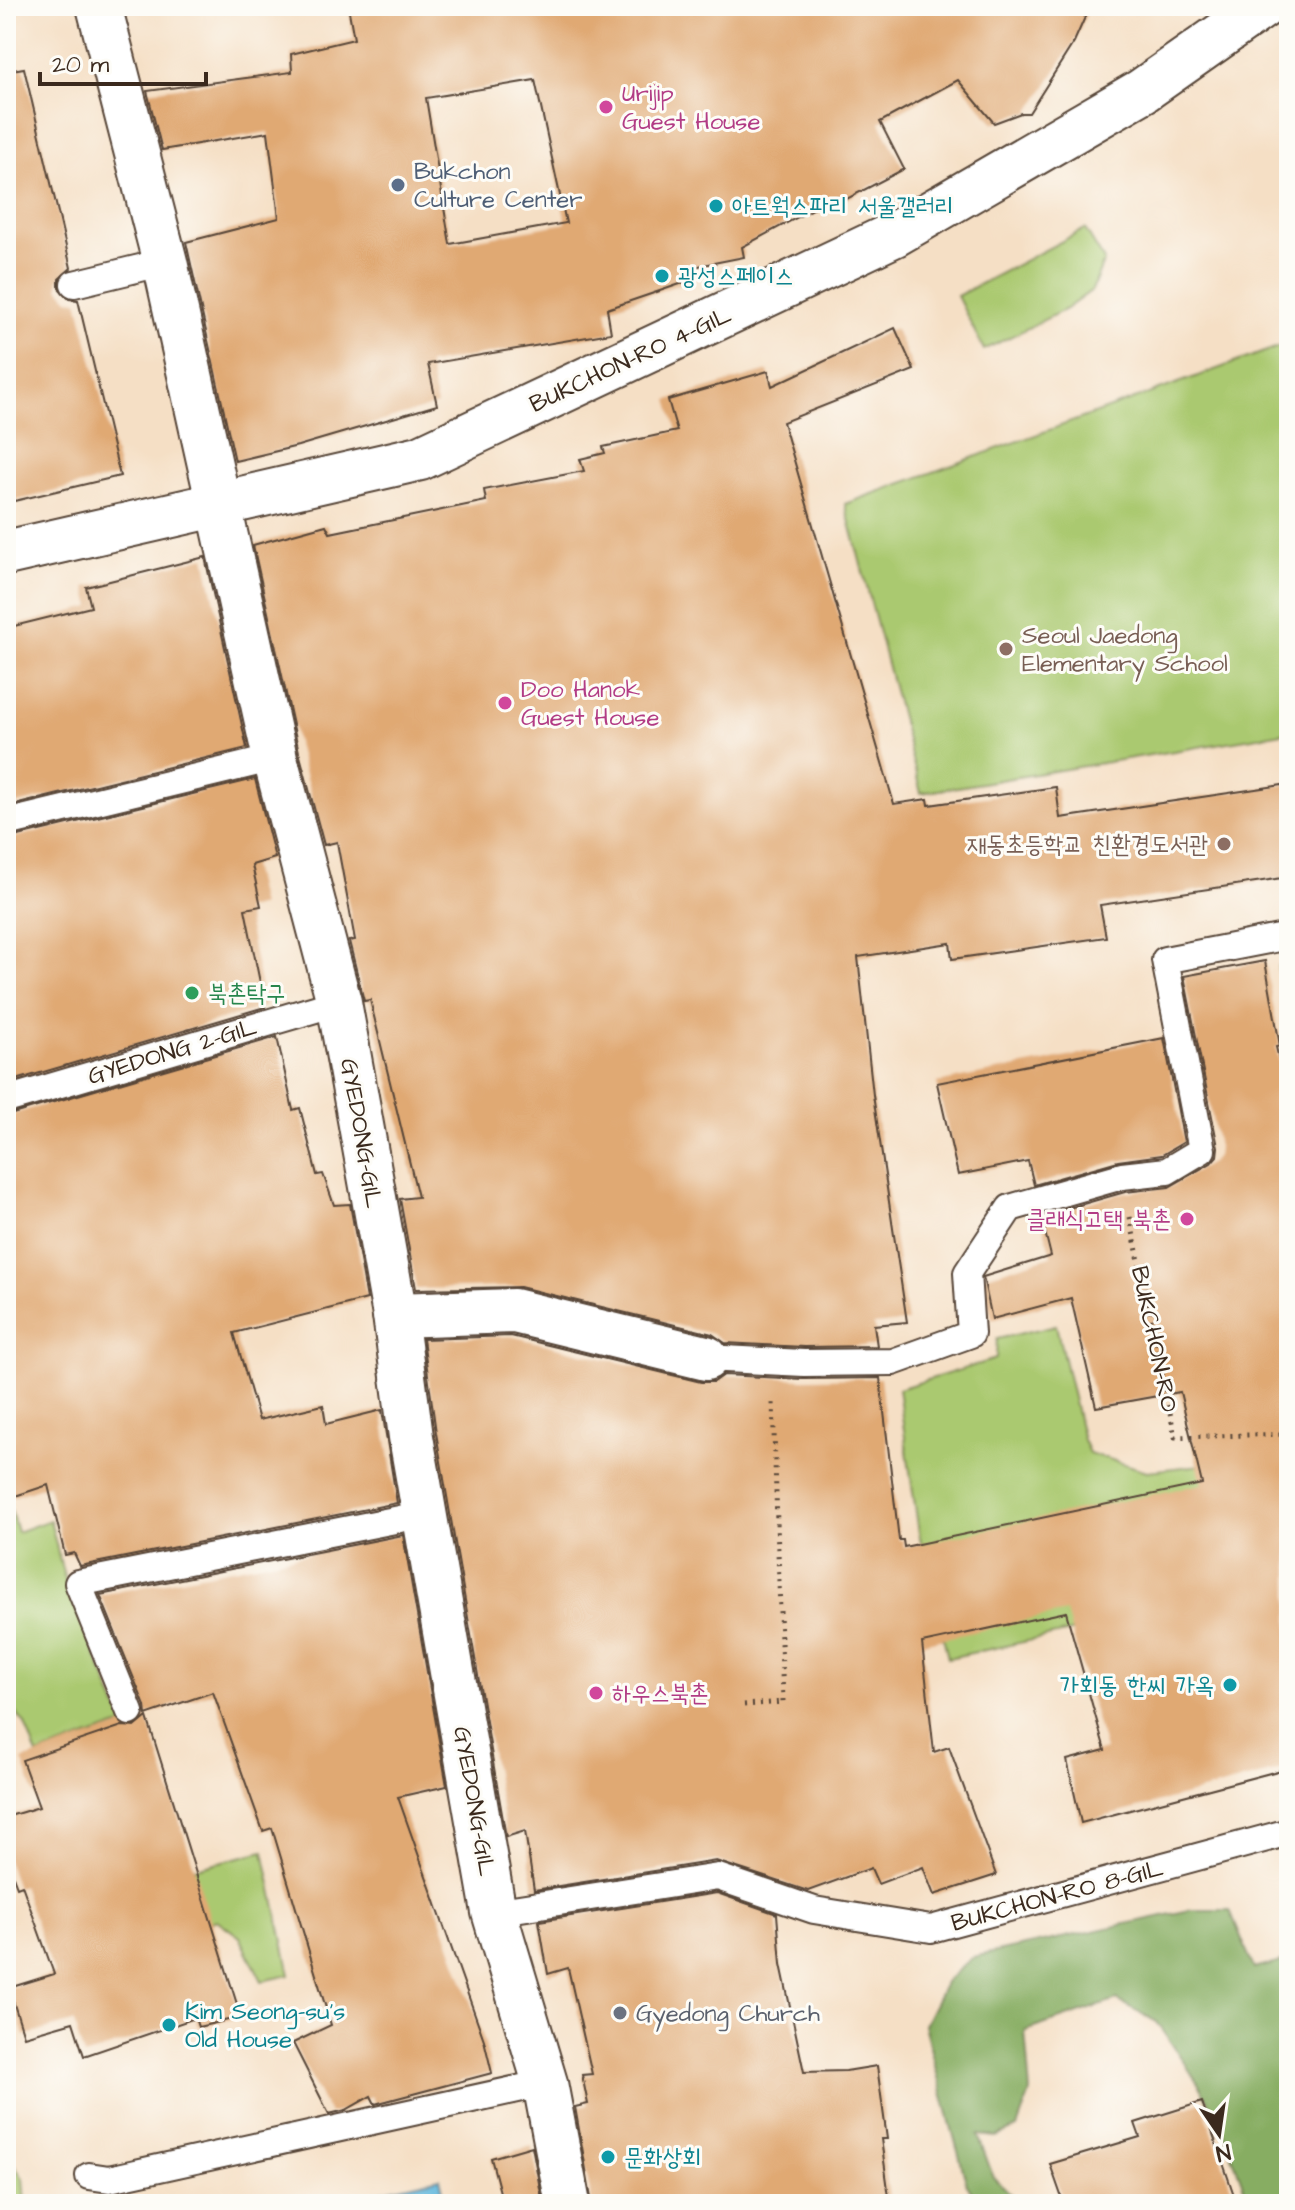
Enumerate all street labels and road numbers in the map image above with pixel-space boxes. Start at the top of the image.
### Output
street label: BUKCHON-RO 4-GIL [524,298,737,422]
street label: GYEDONG 2-GIL [84,1010,261,1094]
street label: GYEDONG-GIL [331,1056,391,1211]
street label: BUKCHON-RO [1122,1263,1186,1415]
street label: GYEDONG-GIL [444,1724,504,1879]
street label: BUKCHON-RO 8-GIL [948,1851,1167,1941]

